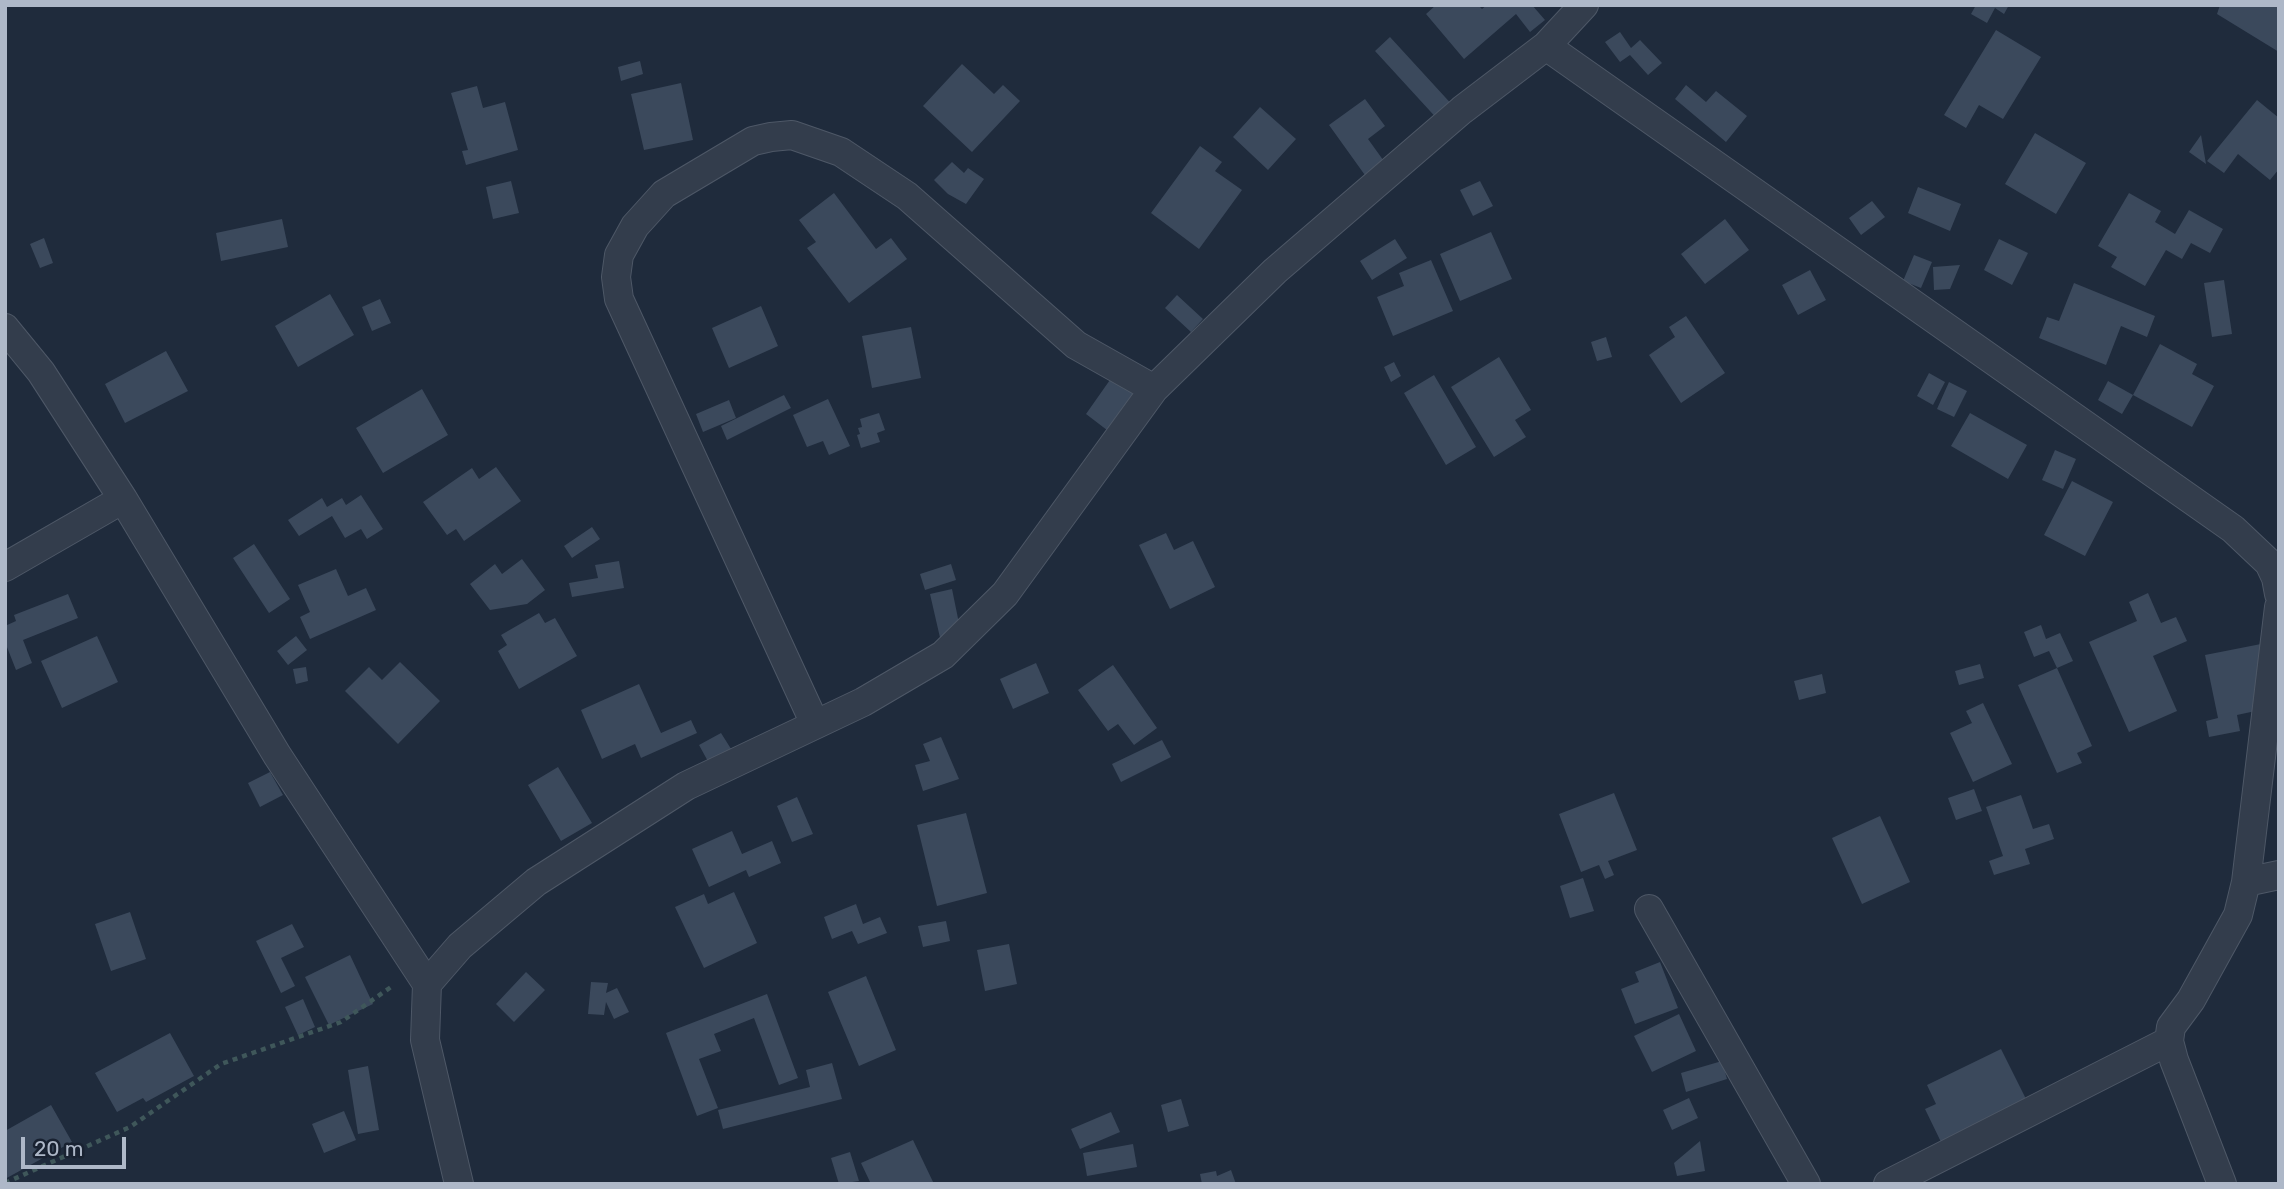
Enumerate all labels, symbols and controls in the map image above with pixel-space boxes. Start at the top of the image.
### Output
scale bar [24,1122,130,1166]
text: 20 m [34,1136,83,1161]

